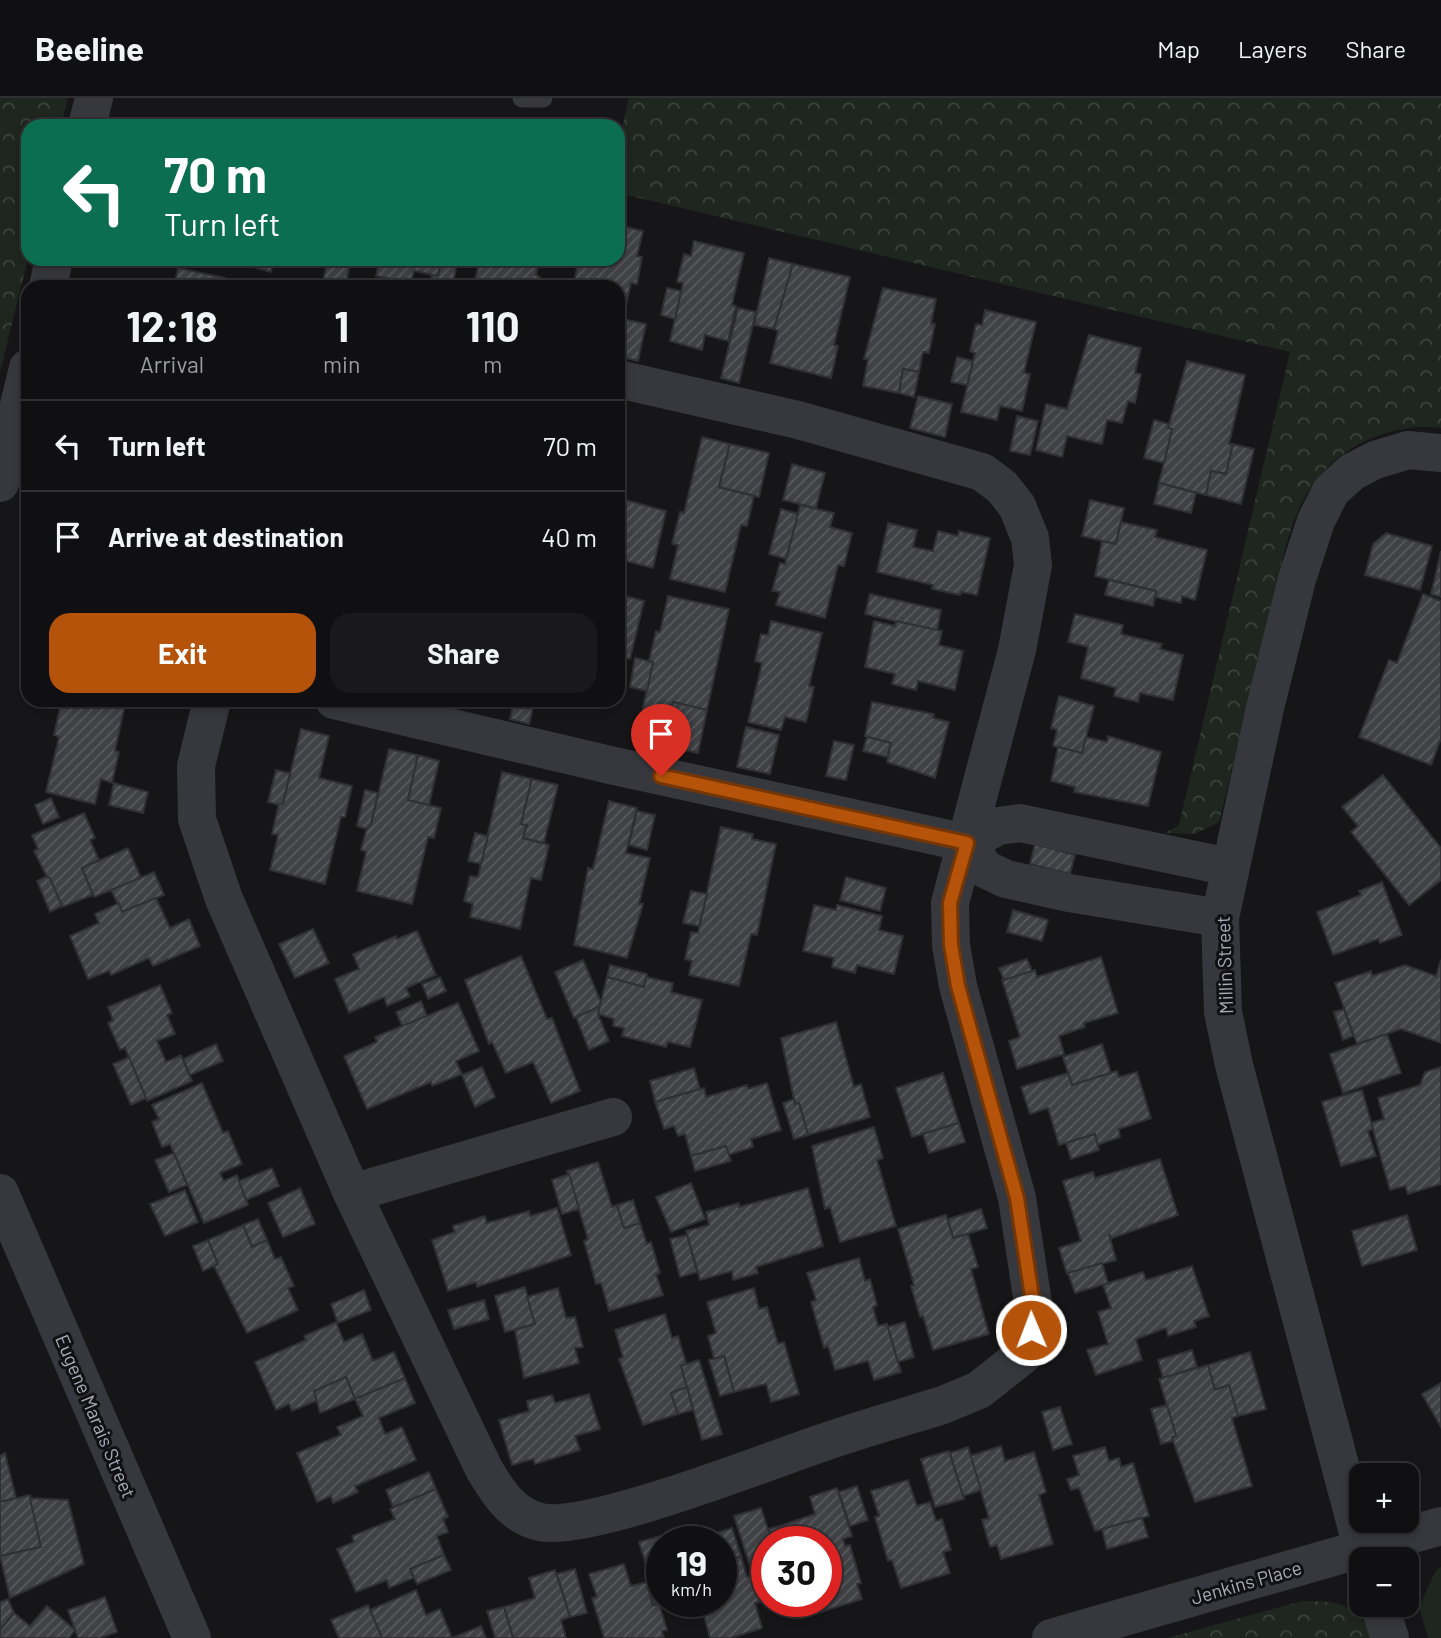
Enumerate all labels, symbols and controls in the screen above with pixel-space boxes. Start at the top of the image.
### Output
text: Beeline [35,28,144,68]
text: Map [1157,34,1200,63]
text: Layers [1238,34,1307,63]
text: Share [1345,34,1406,63]
text: 70 m [164,144,267,203]
icon: left [49,147,140,238]
text: Turn left [164,204,281,242]
text: 12:18 [126,300,218,350]
text: 1 [334,300,349,350]
text: 110 [466,300,520,350]
text: Arrival [140,350,204,378]
text: min [323,350,360,378]
text: m [483,350,502,378]
icon: left [49,427,87,465]
text: Turn left [108,430,206,461]
text: 70 m [543,430,597,461]
icon: arrive [49,518,87,556]
text: Arrive at destination [108,521,344,552]
text: 40 m [541,521,597,552]
button: Exit [49,613,316,693]
button: Share [330,613,597,693]
pin [631,704,691,776]
icon: arrive [642,715,680,753]
street label: Millin Street [1211,916,1237,1014]
position arrow [994,1293,1068,1367]
street label: Eugene Marais Street [51,1331,141,1501]
map controls [1349,1463,1419,1617]
button: + [1349,1463,1419,1533]
speed limit sign: 30 [751,1526,842,1617]
text: 19 [676,1541,707,1583]
button: − [1349,1547,1419,1617]
street label: Jenkins Place [1188,1555,1304,1609]
text: km/h [671,1578,712,1600]

